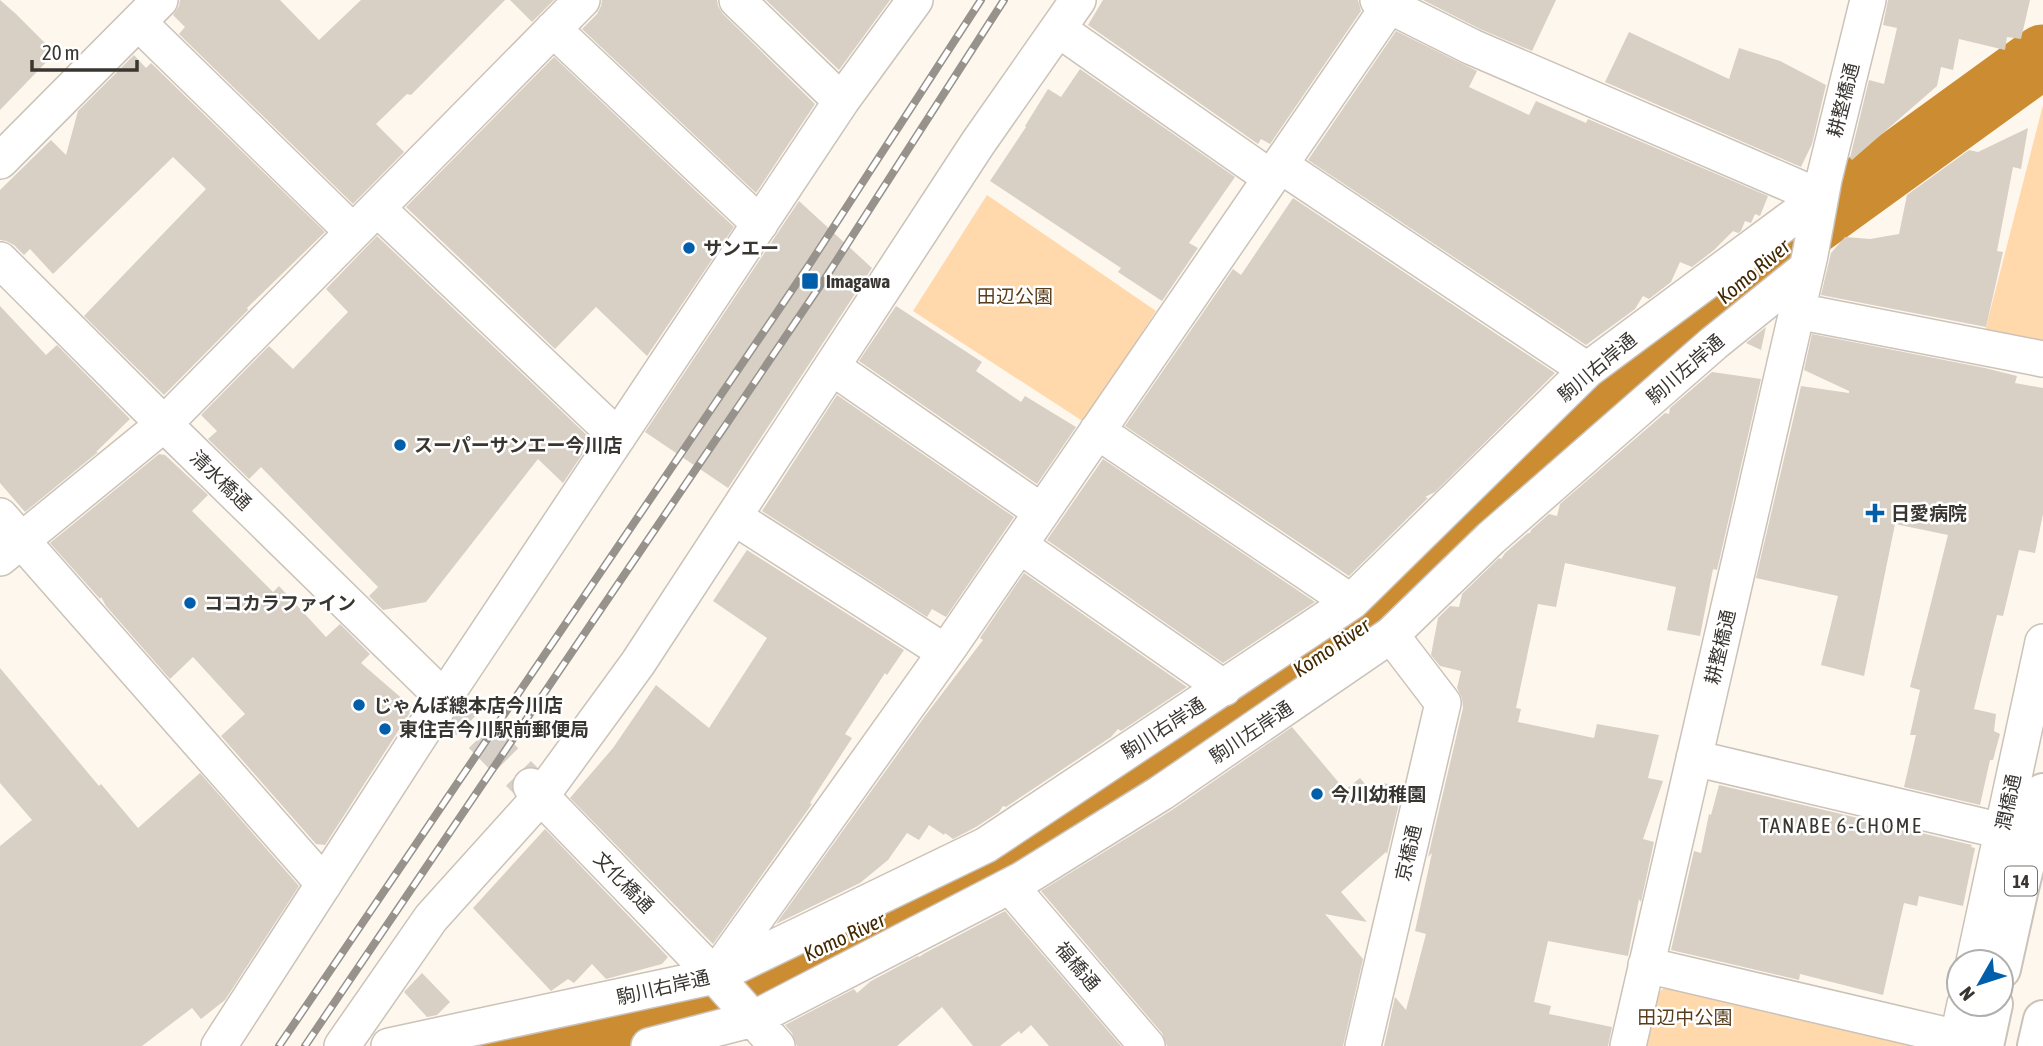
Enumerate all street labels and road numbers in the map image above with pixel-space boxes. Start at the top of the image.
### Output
street label: 耕整橋通 [1823,60,1863,140]
street label: 駒川右岸通 [1554,328,1640,406]
street label: 駒川左岸通 [1642,330,1728,408]
street label: 清水橋通 [186,446,256,514]
street label: 耕整橋通 [1701,607,1739,687]
street label: 駒川右岸通 [1117,693,1209,763]
street label: 駒川左岸通 [1205,696,1297,768]
street label: 潤橋通 [1991,772,2025,832]
street label: 京橋通 [1391,823,1425,883]
street label: 文化橋通 [590,847,658,917]
road number: 14 [2005,866,2037,896]
street label: 福橋通 [1051,937,1105,995]
street label: 駒川右岸通 [614,966,712,1008]

